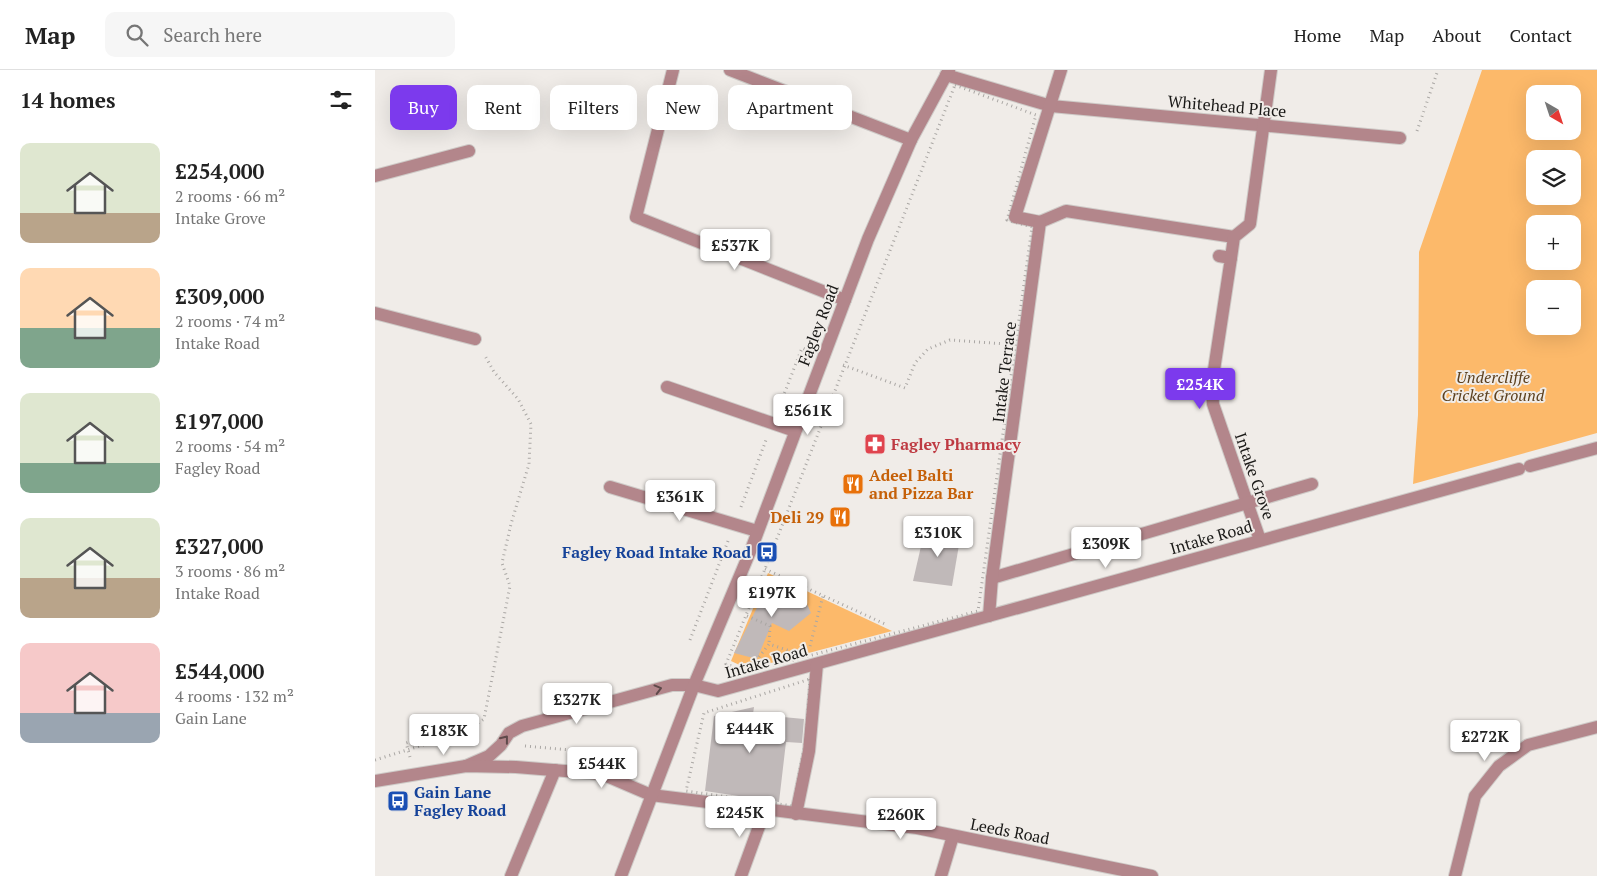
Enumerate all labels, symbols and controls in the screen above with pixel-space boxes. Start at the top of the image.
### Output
search box [105,12,455,57]
text: Map [25,19,75,51]
icon: search [123,21,151,49]
text: Search here [163,22,262,47]
text: Home [1294,23,1341,47]
text: Map [1369,23,1404,47]
text: About [1432,23,1481,47]
text: Contact [1509,23,1572,47]
chip: Buy [390,85,457,130]
chip: Rent [467,85,540,130]
chip: Filters [550,85,637,130]
chip: New [647,85,718,130]
chip: Apartment [728,85,852,130]
north arrow [1526,85,1581,140]
map controls [1526,85,1581,335]
text: 14 homes [20,86,116,114]
icon: filters [327,86,355,114]
street label: Whitehead Place [1167,90,1287,122]
button: layers [1526,150,1581,205]
text: £254,000 [175,157,264,185]
icon: home [60,163,120,223]
text: 2 rooms · 66 m² [175,185,285,207]
text: Intake Grove [175,207,266,229]
button: + [1526,215,1581,270]
pin: £537K [700,228,770,271]
text: £537K [711,234,759,256]
button: − [1526,280,1581,335]
street label: Fagley Road [792,281,844,369]
text: £309,000 [175,282,264,310]
icon: home [60,288,120,348]
text: 2 rooms · 74 m² [175,310,285,332]
street label: Intake Terrace [987,320,1021,424]
text: Intake Road [175,332,260,354]
park label: Undercliffe Cricket Ground [1442,366,1545,406]
pin: £254K [1165,368,1235,410]
text: £254K [1176,373,1224,395]
pin: £561K [773,394,843,436]
text: £561K [784,399,832,421]
text: £197,000 [175,407,263,435]
icon: home [60,413,120,473]
street label: Intake Grove [1230,430,1280,522]
pharmacy icon: Fagley Pharmacy [863,432,887,456]
place label: Fagley Pharmacy [891,433,1021,455]
text: 2 rooms · 54 m² [175,435,285,457]
text: Fagley Road [175,457,260,479]
place label: Adeel Balti and Pizza Bar [869,464,973,504]
restaurant icon: Adeel Balti and Pizza Bar [841,472,865,496]
pin: £361K [645,480,715,522]
text: £361K [656,485,704,507]
restaurant icon: Deli 29 [828,505,852,529]
place label: Deli 29 [771,506,824,528]
street label: Intake Road [1167,515,1255,559]
pin: £310K [903,516,973,558]
text: £310K [914,521,962,543]
pin: £309K [1071,526,1141,569]
text: £327,000 [175,532,263,560]
text: £309K [1082,532,1130,554]
icon: home [60,538,120,598]
bus stop icon: Fagley Road Intake Road [755,540,779,564]
place label: Fagley Road Intake Road [562,541,751,563]
text: 3 rooms · 86 m² [175,560,285,582]
pin: £197K [737,576,807,618]
text: £197K [748,581,796,603]
text: Intake Road [175,582,260,604]
street label: Intake Road [722,639,810,683]
text: £544,000 [175,657,264,685]
icon: home [60,663,120,723]
pin: £327K [542,682,612,725]
one-way arrow [653,684,662,695]
text: 4 rooms · 132 m² [175,685,294,707]
text: £327K [553,688,601,710]
text: Gain Lane [175,707,247,729]
pin: £444K [715,712,785,754]
pin: £183K [409,714,479,756]
text: £444K [726,717,774,739]
text: £183K [420,719,468,741]
pin: £272K [1450,720,1520,762]
text: £272K [1461,725,1509,747]
one-way arrow [500,735,509,744]
pin: £544K [567,746,637,789]
text: £544K [578,752,626,774]
place label: Gain Lane Fagley Road [414,781,507,821]
bus stop icon: Gain Lane Fagley Road [386,789,410,813]
pin: £245K [705,796,775,838]
pin: £260K [866,798,936,840]
text: £245K [716,801,764,823]
text: £260K [877,803,925,825]
street label: Leeds Road [968,813,1052,849]

